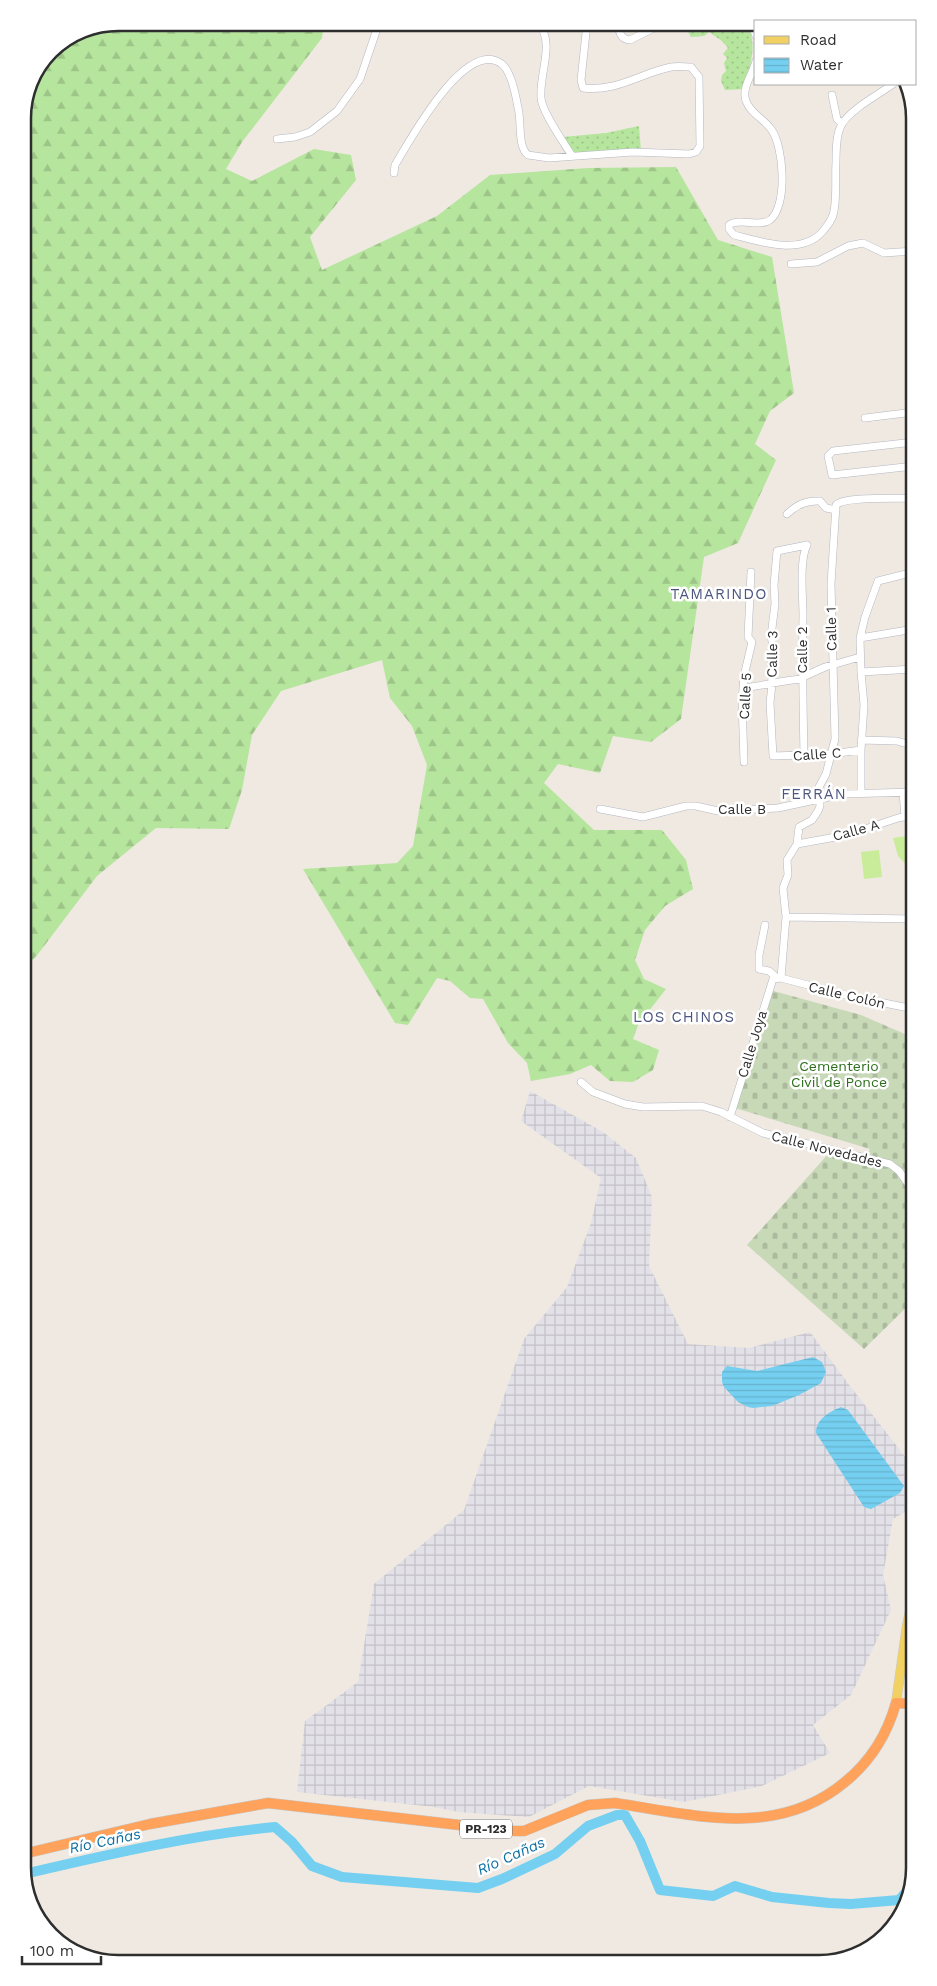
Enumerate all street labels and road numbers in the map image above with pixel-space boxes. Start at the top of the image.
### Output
street label: Calle 1 [823,607,839,651]
street label: Calle 2 [794,626,810,674]
street label: Calle 3 [764,630,780,678]
street label: Calle 5 [736,672,754,720]
street label: Calle C [792,744,842,764]
street label: Calle B [718,801,766,817]
street label: Calle A [831,816,881,844]
street label: Calle Colón [807,978,887,1012]
street label: Calle Joya [734,1008,770,1080]
street label: Calle Novedades [770,1127,884,1171]
road number: PR-123 [460,1820,512,1838]

